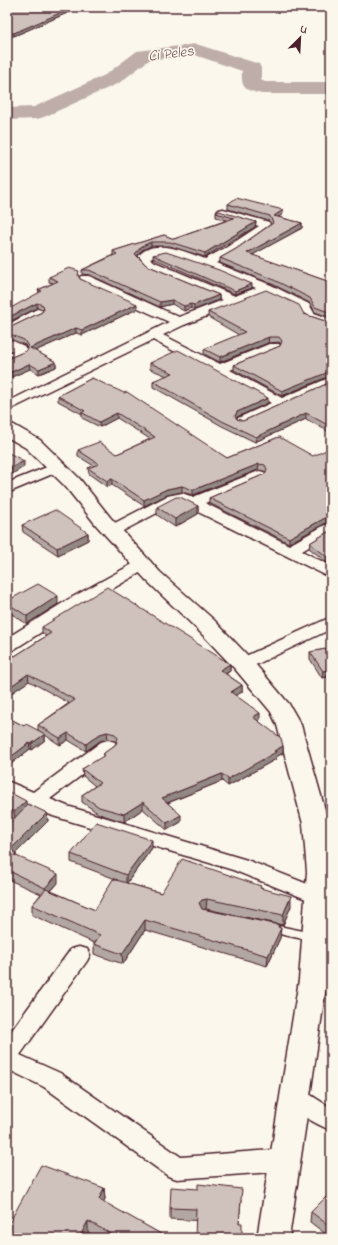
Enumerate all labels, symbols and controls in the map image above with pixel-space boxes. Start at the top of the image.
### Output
north arrow [280,18,320,58]
text: U [297,21,310,39]
water label: Ci Peles [147,40,196,68]

